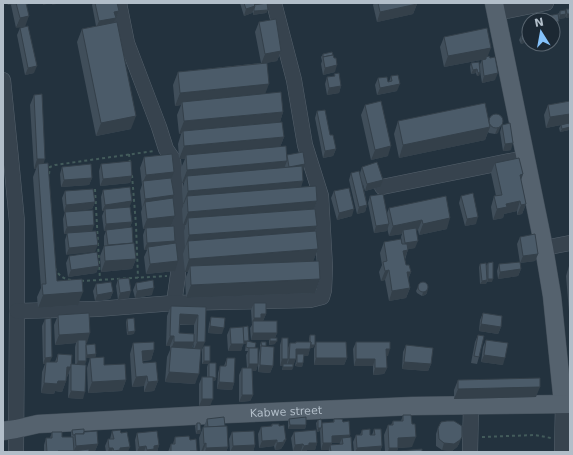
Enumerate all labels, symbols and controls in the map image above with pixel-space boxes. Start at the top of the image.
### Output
north arrow [521,12,561,52]
text: N [533,15,545,30]
street label: Kabwe street [250,403,323,419]

